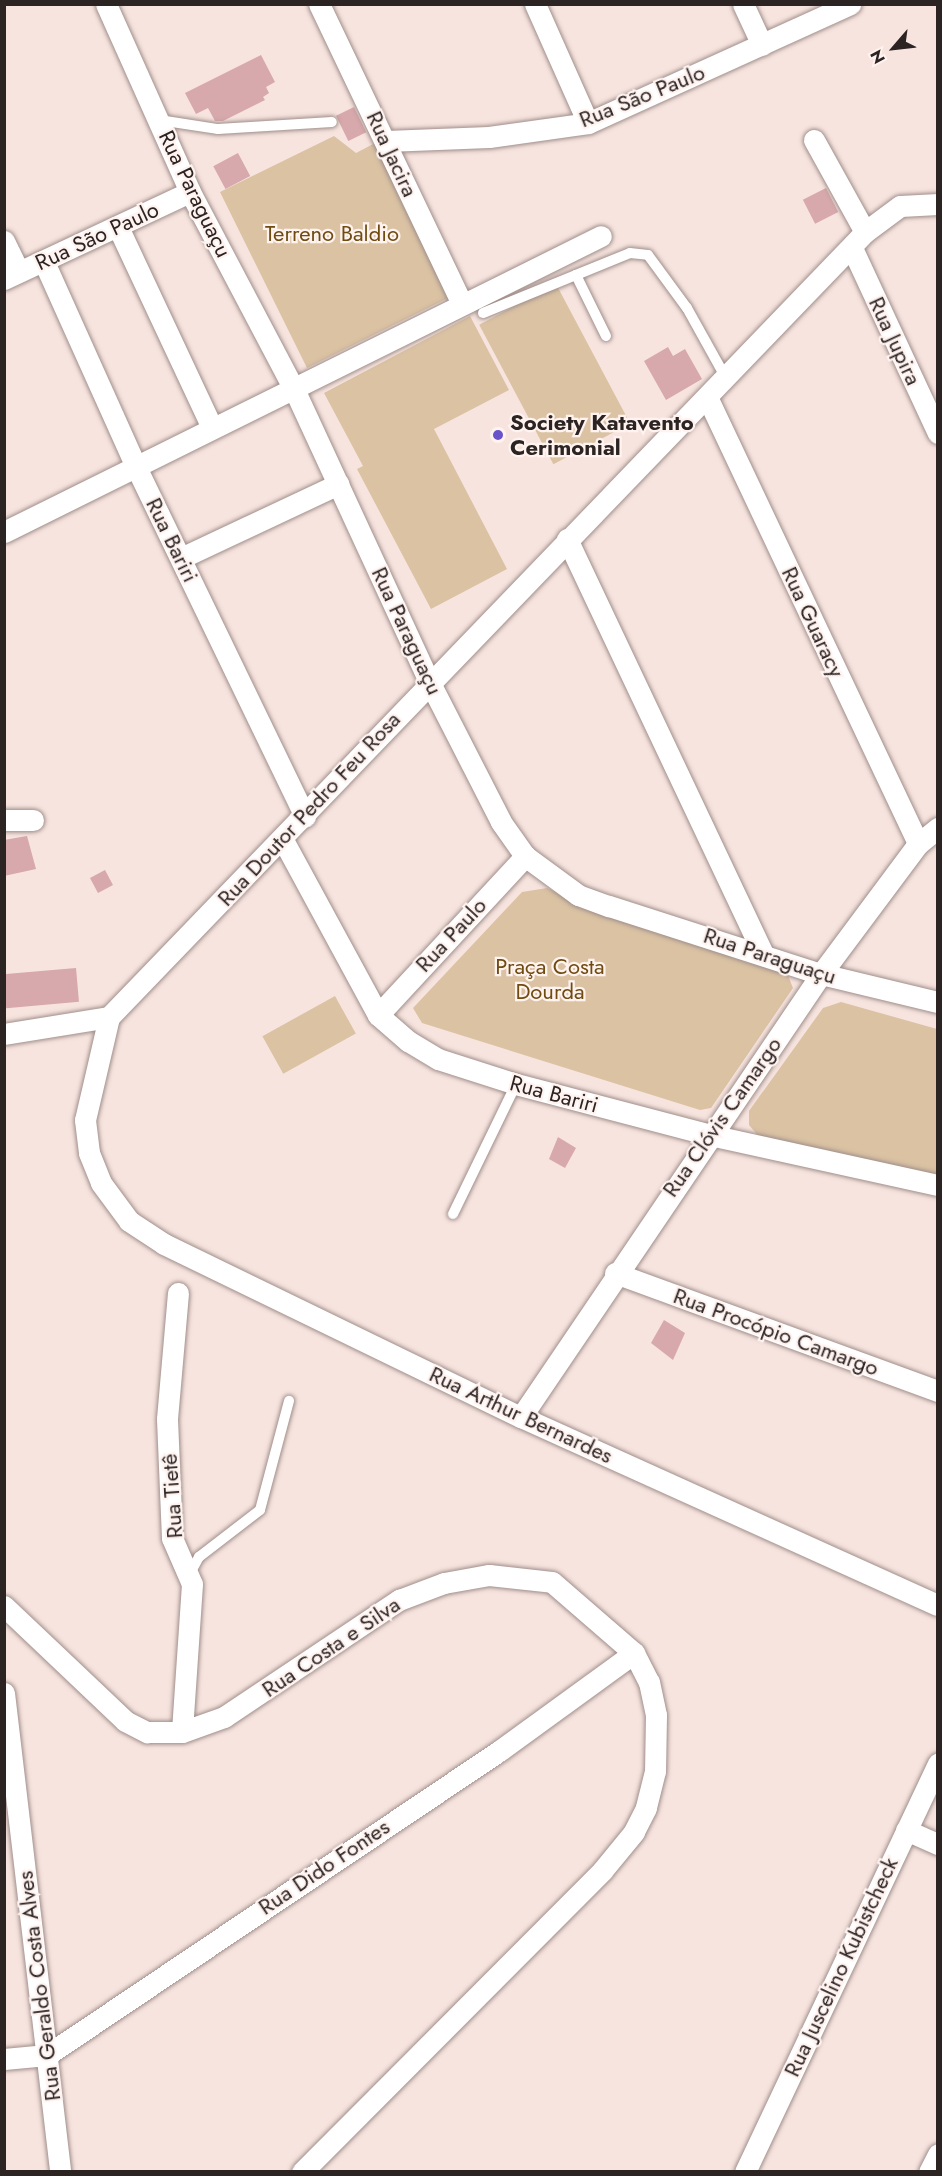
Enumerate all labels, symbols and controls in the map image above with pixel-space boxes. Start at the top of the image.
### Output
north arrow [864,18,924,78]
text: N [865,46,891,68]
street label: Rua São Paulo [575,59,709,133]
street label: Rua Jacira [361,107,423,201]
street label: Rua Paraguaçu [153,126,237,262]
street label: Rua São Paulo [31,196,163,276]
park label: Terreno Baldio [265,221,399,247]
street label: Rua Jupira [863,293,927,389]
place label: Society Katavento Cerimonial [510,409,694,460]
marker: Society Katavento Cerimonial [491,428,505,442]
street label: Rua Bariri [140,494,204,586]
street label: Rua Paraguaçu [366,563,448,699]
street label: Rua Guaracy [776,563,850,681]
street label: Rua Doutor Pedro Feu Rosa [212,706,406,912]
street label: Rua Paulo [410,892,492,978]
street label: Rua Paraguaçu [700,922,840,990]
park label: Praça Costa Dourda [495,953,605,1004]
street label: Rua Clóvis Camargo [657,1032,787,1202]
street label: Rua Bariri [507,1070,601,1118]
street label: Rua Procópio Camargo [670,1283,882,1381]
street label: Rua Arthur Bernardes [425,1361,617,1469]
street label: Rua Tietê [156,1453,188,1539]
street label: Rua Costa e Silva [257,1591,405,1703]
street label: Rua Dido Fontes [254,1813,394,1921]
street label: Rua Juscelino Kubistcheck [779,1853,903,2081]
street label: Rua Geraldo Costa Alves [12,1870,66,2102]

